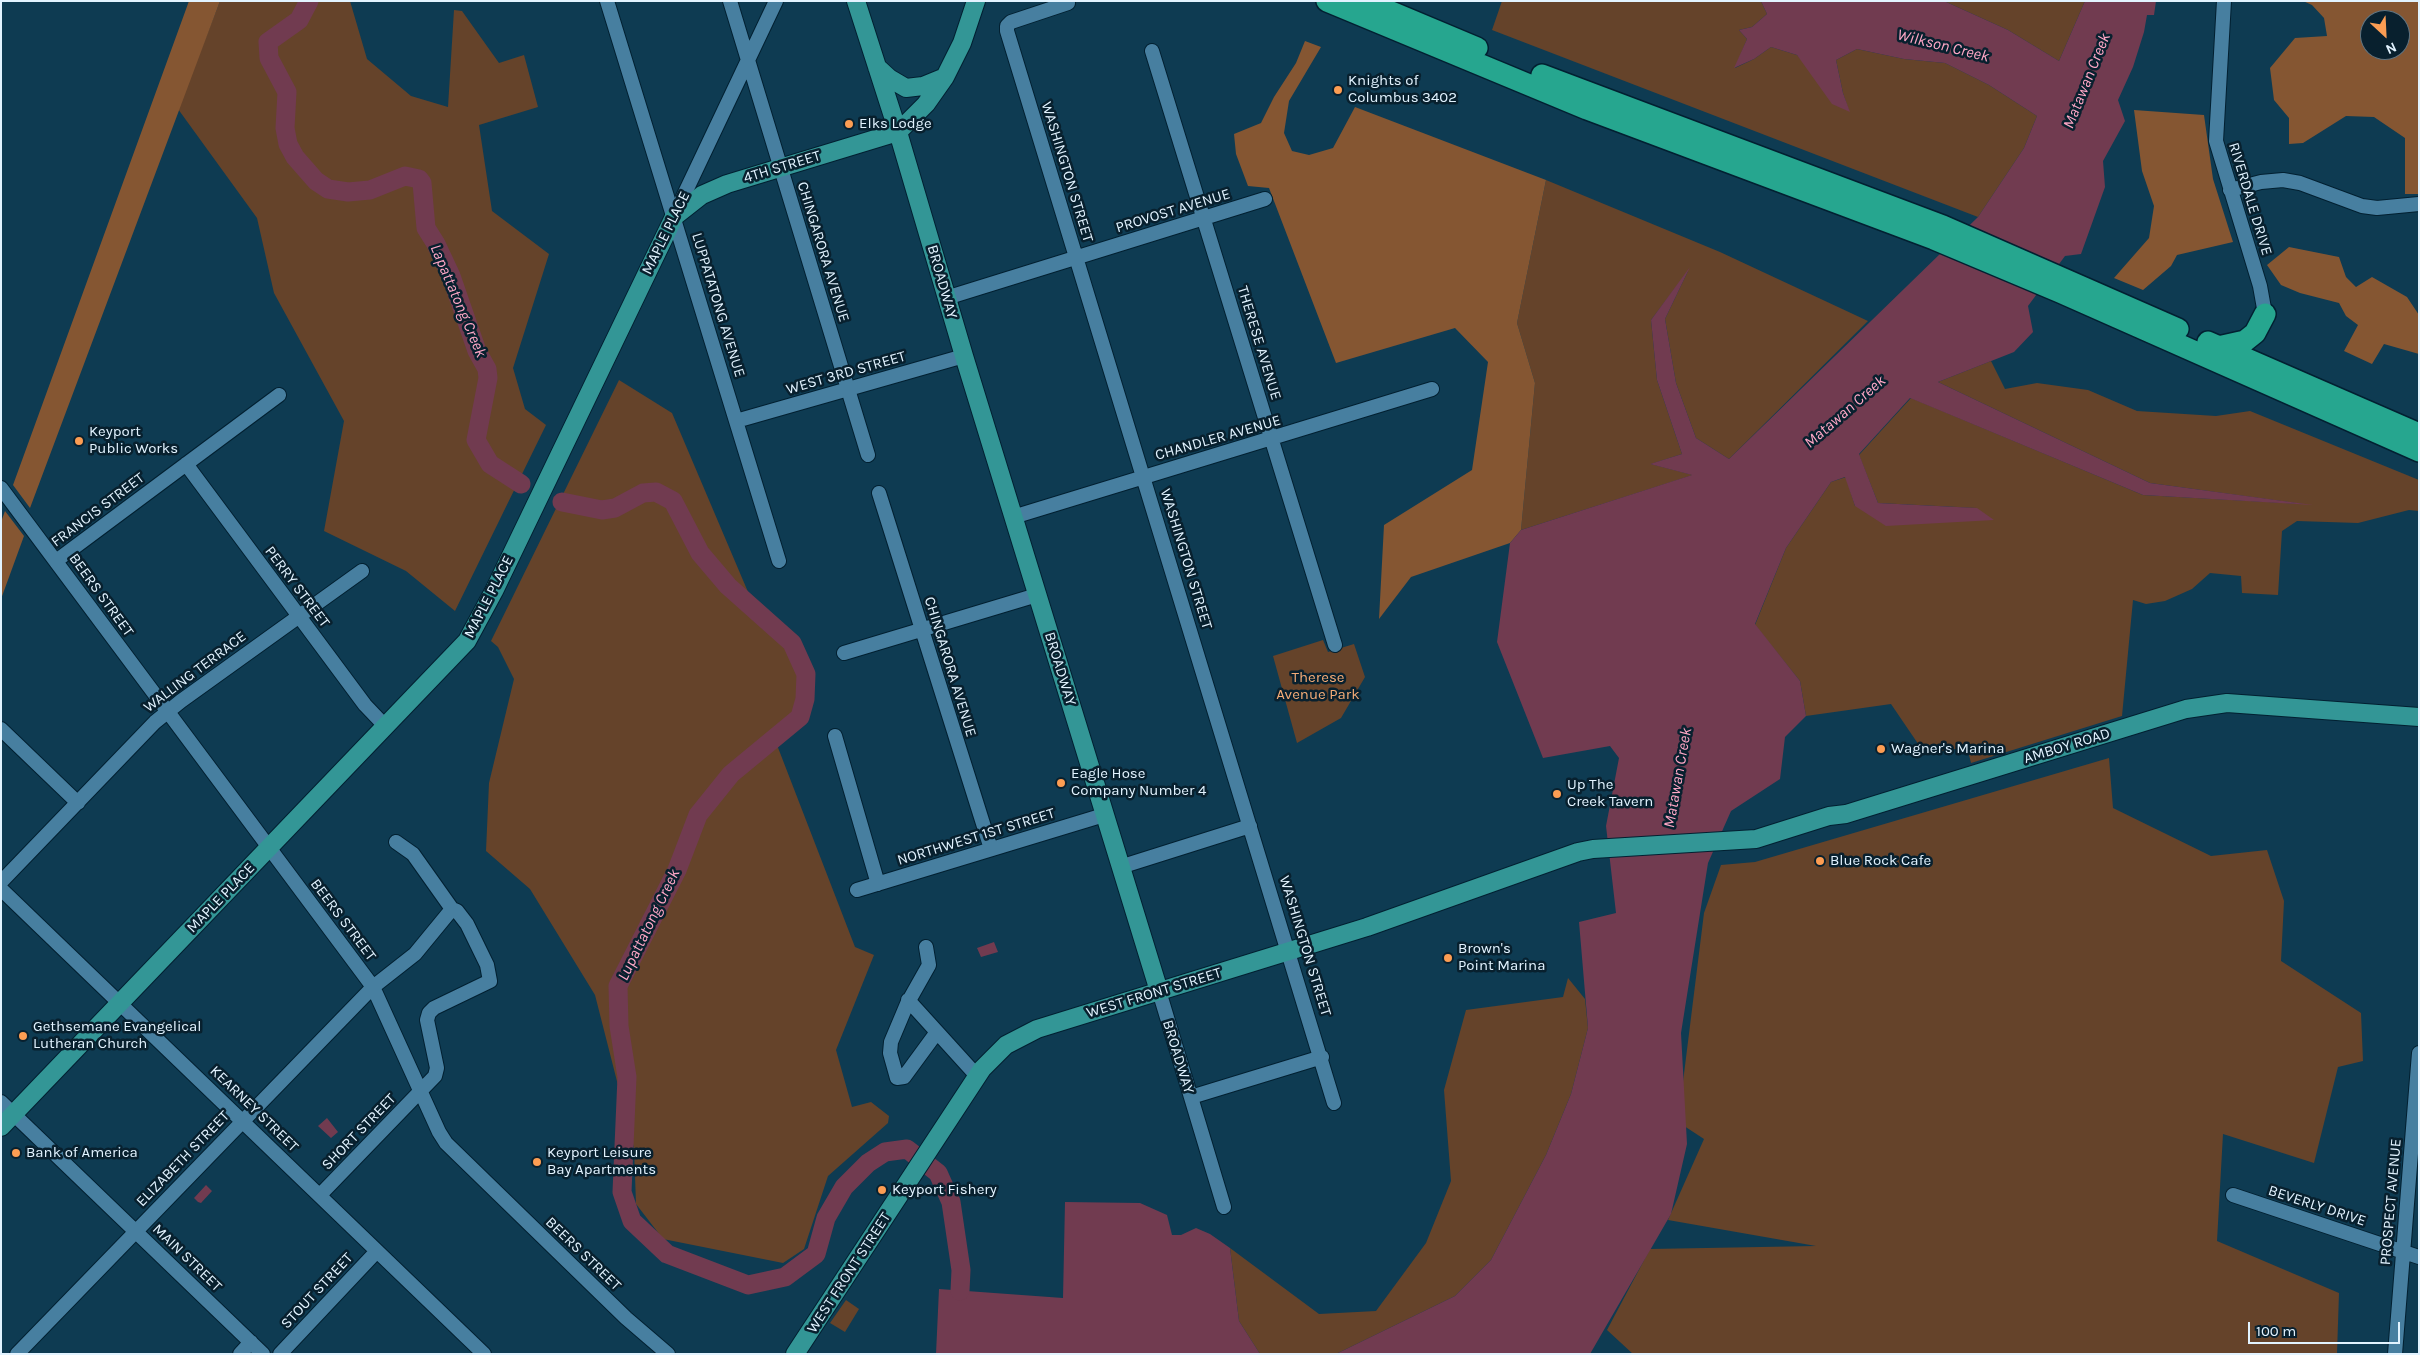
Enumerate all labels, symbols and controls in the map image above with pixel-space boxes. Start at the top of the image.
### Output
north arrow [2360,10,2410,60]
water label: Wilkson Creek [1895,25,1991,67]
water label: Matawan Creek [2059,30,2115,132]
text: N [2383,38,2399,58]
place label: Knights of Columbus 3402 [1348,72,1457,107]
marker: Knights of Columbus 3402 [1332,84,1344,96]
street label: WASHINGTON STREET [1037,100,1097,244]
place label: Elks Lodge [859,115,932,133]
marker: Elks Lodge [843,118,855,130]
street label: RIVERDALE DRIVE [2224,140,2276,258]
street label: 4TH STREET [741,147,823,187]
street label: CHINGARORA AVENUE [793,180,853,324]
street label: PROVOST AVENUE [1114,185,1232,237]
street label: MAPLE PLACE [638,189,694,277]
street label: LUPPATATONG AVENUE [687,231,749,379]
water label: Lapattatong Creek [426,242,490,360]
street label: BROADWAY [923,243,961,321]
street label: THERESE AVENUE [1233,284,1285,402]
street label: WEST 3RD STREET [784,347,908,399]
water label: Matawan Creek [1800,371,1890,453]
street label: CHANDLER AVENUE [1153,411,1283,465]
place label: Keyport Public Works [89,423,178,458]
marker: Keyport Public Works [73,435,85,447]
street label: FRANCIS STREET [48,469,148,551]
street label: WASHINGTON STREET [1156,487,1216,631]
street label: PERRY STREET [261,543,333,631]
street label: BEERS STREET [65,550,137,640]
street label: MAPLE PLACE [461,553,517,641]
street label: CHINGARORA AVENUE [920,595,980,739]
street label: WALLING TERRACE [140,628,250,716]
street label: BROADWAY [1040,630,1080,708]
park label: Therese Avenue Park [1276,669,1360,704]
street label: AMBOY ROAD [2022,724,2112,768]
water label: Matawan Creek [1660,726,1696,830]
place label: Wagner's Marina [1891,740,2004,758]
marker: Wagner's Marina [1875,743,1887,755]
place label: Eagle Hose Company Number 4 [1071,765,1206,800]
place label: Up The Creek Tavern [1567,776,1653,811]
marker: Eagle Hose Company Number 4 [1055,777,1067,789]
marker: Up The Creek Tavern [1551,788,1563,800]
street label: NORTHWEST 1ST STREET [895,804,1057,870]
place label: Blue Rock Cafe [1830,852,1931,870]
marker: Blue Rock Cafe [1814,855,1826,867]
street label: MAPLE PLACE [183,859,259,937]
water label: Lupattatong Creek [614,866,684,984]
street label: WASHINGTON STREET [1275,874,1335,1018]
street label: BEERS STREET [306,875,380,965]
place label: Brown's Point Marina [1458,940,1545,975]
marker: Brown's Point Marina [1442,952,1454,964]
street label: WEST FRONT STREET [1084,964,1224,1022]
place label: Gethsemane Evangelical Lutheran Church [33,1018,202,1053]
street label: BROADWAY [1158,1018,1198,1096]
marker: Gethsemane Evangelical Lutheran Church [17,1030,29,1042]
street label: KEARNEY STREET [206,1062,302,1156]
street label: SHORT STREET [318,1090,400,1174]
street label: ELIZABETH STREET [133,1107,233,1211]
street label: PROSPECT AVENUE [2377,1138,2405,1266]
place label: Bank of America [26,1144,138,1162]
place label: Keyport Leisure Bay Apartments [547,1144,656,1179]
marker: Bank of America [10,1147,22,1159]
marker: Keyport Leisure Bay Apartments [531,1156,543,1168]
place label: Keyport Fishery [892,1181,997,1199]
street label: BEVERLY DRIVE [2266,1182,2368,1230]
marker: Keyport Fishery [876,1184,888,1196]
street label: WEST FRONT STREET [803,1209,895,1337]
street label: BEERS STREET [541,1213,625,1295]
street label: MAIN STREET [149,1220,225,1296]
street label: STOUT STREET [277,1249,357,1333]
scale bar [2250,1312,2402,1344]
text: 100 m [2256,1322,2296,1340]

